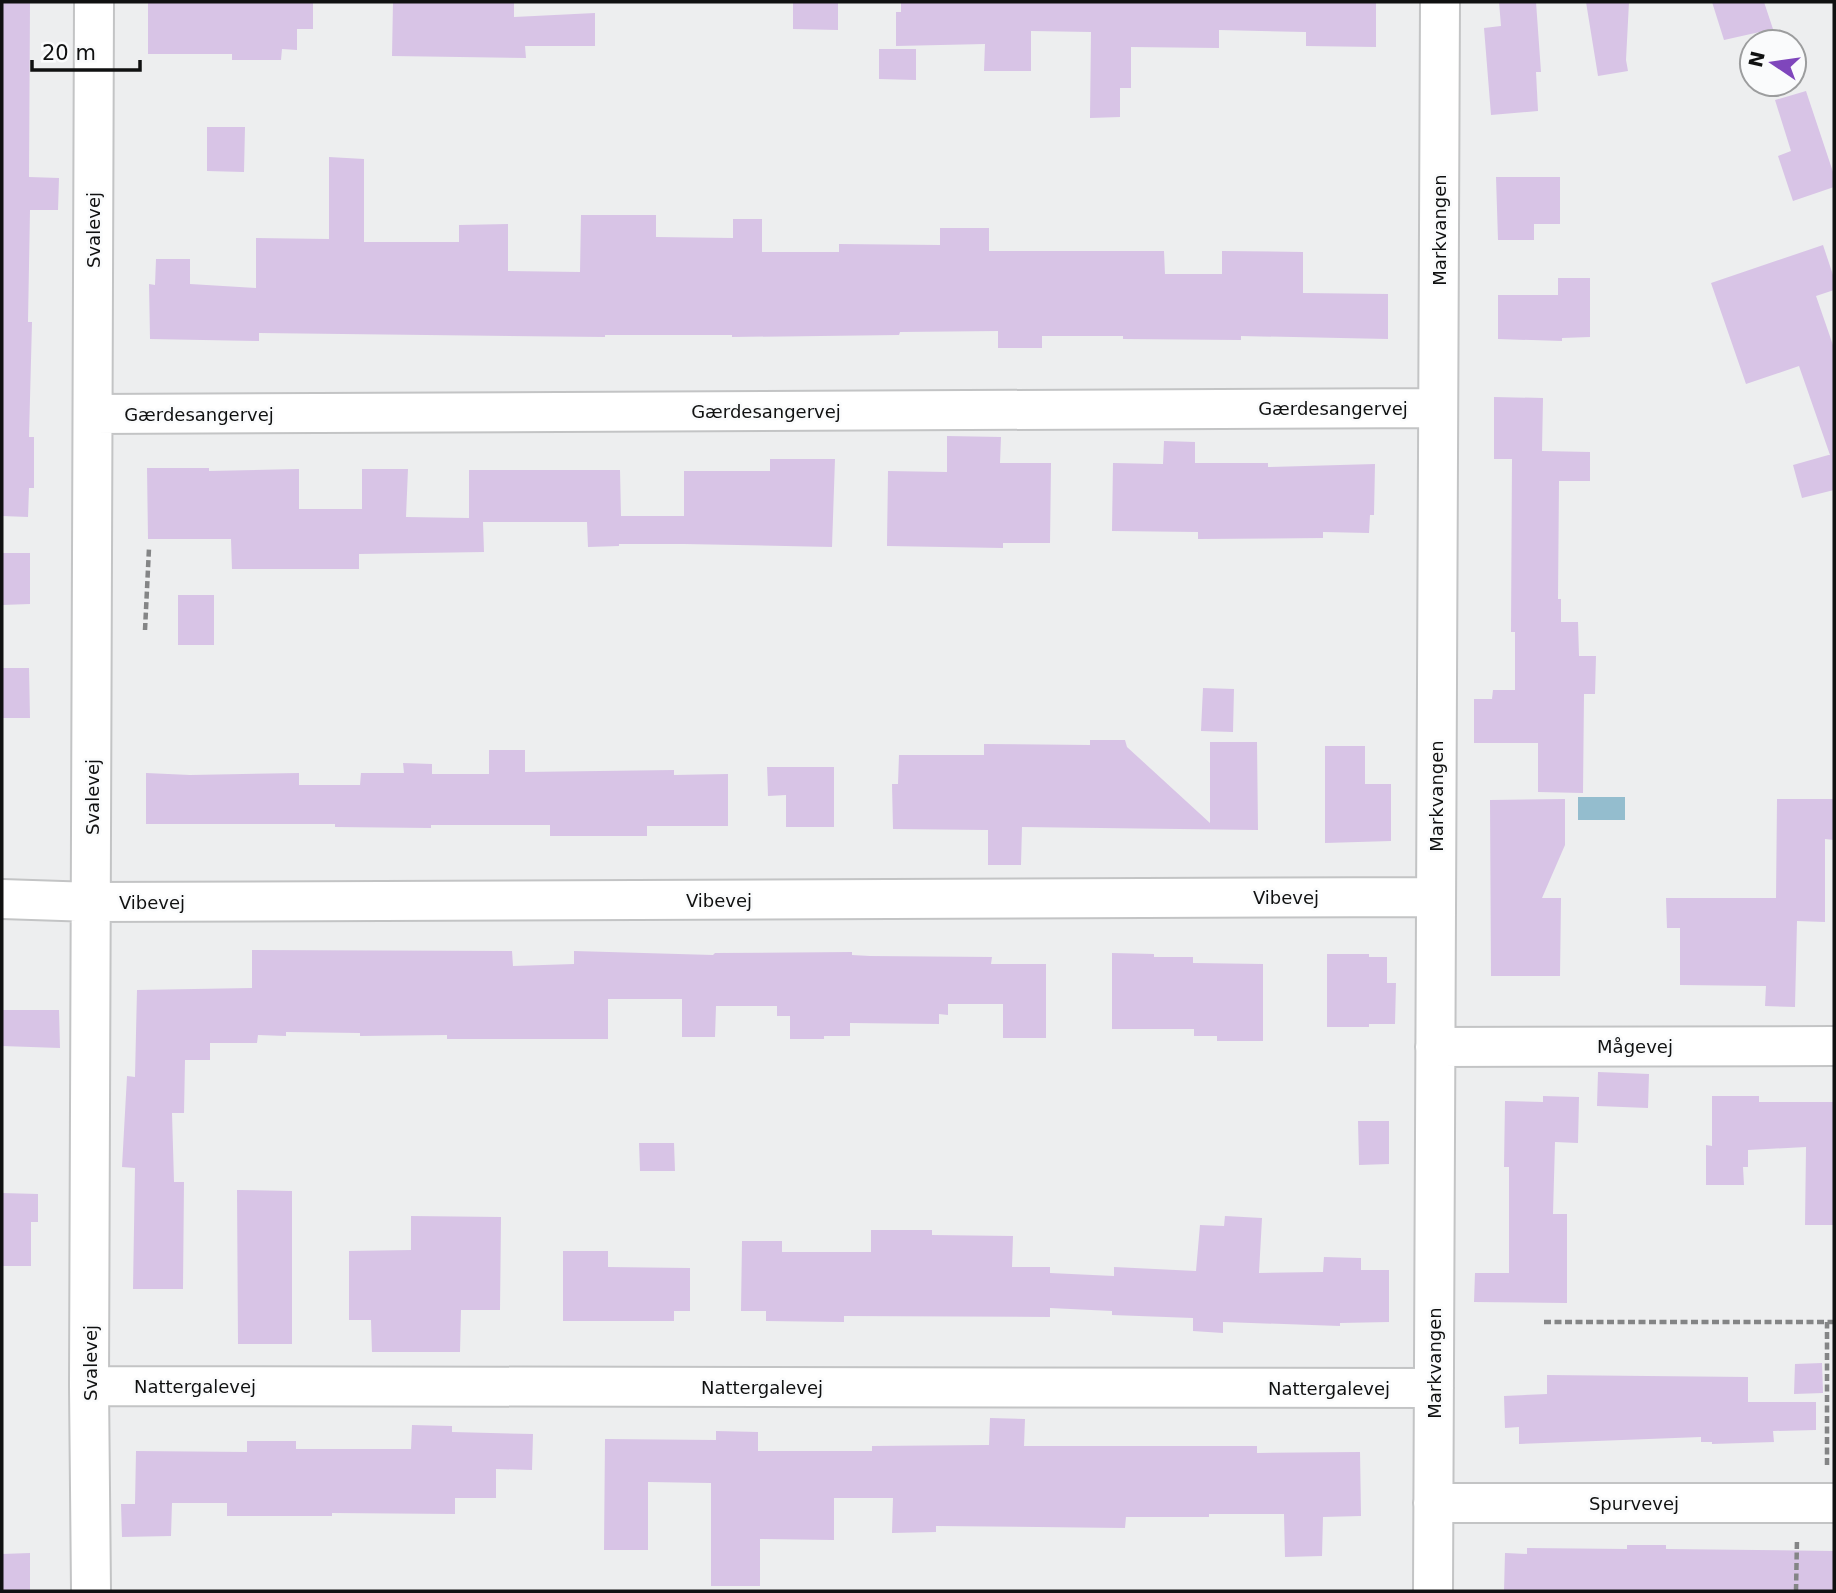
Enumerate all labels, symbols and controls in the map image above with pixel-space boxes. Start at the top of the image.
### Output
scale bar [32,28,140,72]
north arrow [1738,28,1808,98]
text: 20 m [42,41,96,65]
text: N [1744,49,1769,69]
street label: Markvangen [1429,174,1450,286]
street label: Svalevej [83,192,104,268]
street label: Gærdesangervej [1258,398,1408,419]
street label: Gærdesangervej [691,401,841,422]
street label: Gærdesangervej [124,404,274,425]
street label: Markvangen [1426,740,1447,852]
street label: Svalevej [82,759,103,835]
street label: Vibevej [1253,887,1319,908]
street label: Vibevej [686,890,752,911]
street label: Vibevej [119,892,185,913]
street label: Mågevej [1597,1036,1673,1057]
street label: Markvangen [1424,1307,1445,1419]
street label: Svalevej [80,1325,101,1401]
street label: Nattergalevej [134,1376,256,1397]
street label: Nattergalevej [701,1377,823,1398]
street label: Nattergalevej [1268,1378,1390,1399]
street label: Spurvevej [1589,1493,1679,1514]

